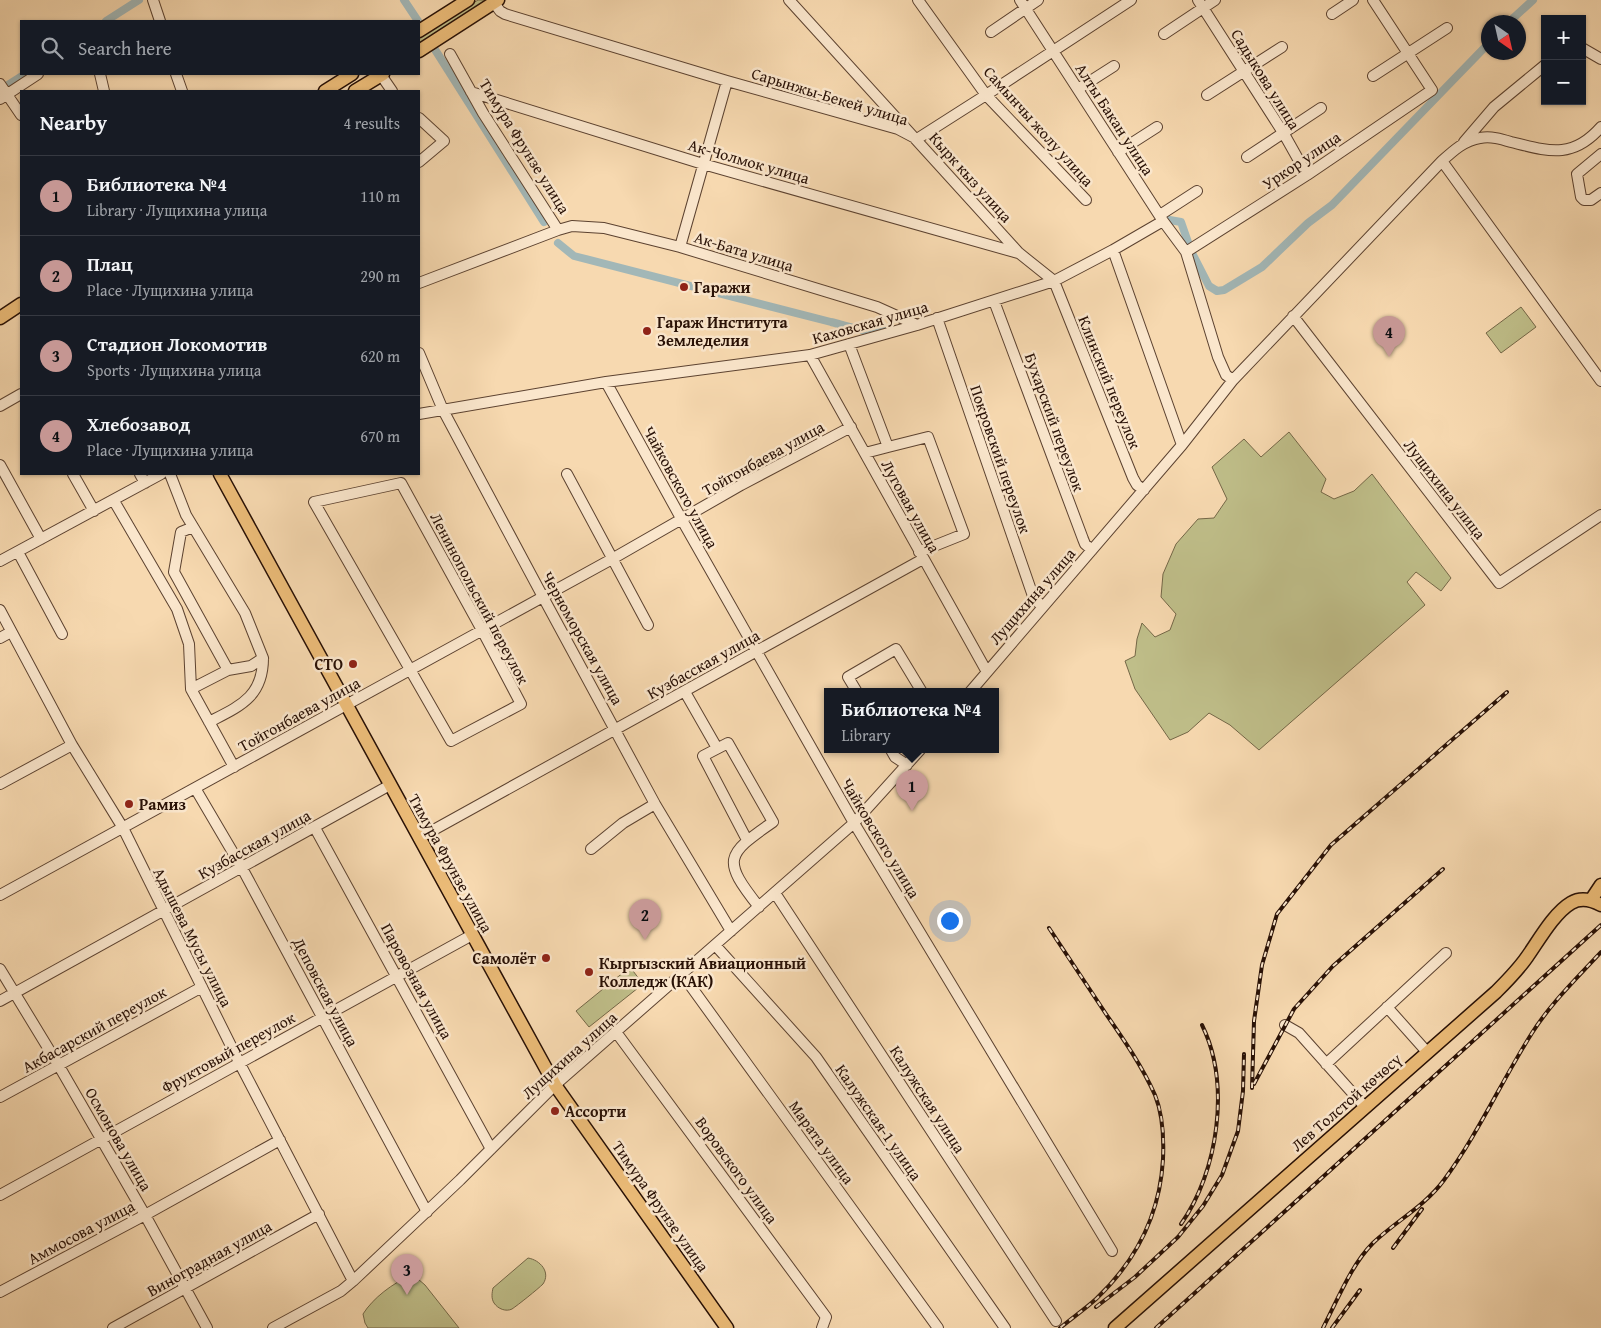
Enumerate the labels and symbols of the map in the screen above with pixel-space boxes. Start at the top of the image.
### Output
north arrow [1481,15,1526,60]
street label: Садыкова улица [1225,24,1307,134]
street label: Алты Бакан улица [1070,58,1161,180]
street label: Самынчы жолу улица [978,60,1100,192]
street label: Сарынжы-Бекей улица [749,61,912,131]
street label: Тимура Фрунзе улица [474,74,577,219]
street label: Уркор улица [1257,125,1345,195]
street label: Кырк кыз улица [924,126,1019,228]
street label: Ак-Чолмок улица [686,132,813,190]
street label: Ак-Бата улица [692,225,797,278]
place label: Гаражи [694,275,750,299]
marker: Гаражи [678,281,690,293]
street label: Каховская улица [809,294,931,350]
place label: Гараж Института Земледелия [657,310,789,352]
street label: Клинский переулок [1072,312,1148,453]
pin: 4 [1373,316,1405,357]
marker: Гараж Института Земледелия [641,325,653,337]
street label: Бухарский переулок [1019,349,1091,495]
street label: Покровский переулок [964,382,1038,537]
street label: Тойгонбаева улица [698,414,829,502]
street label: Чайковского улица [637,421,725,553]
street label: Лущихина улица [1398,434,1492,545]
street label: Луговая улица [875,455,947,557]
street label: Ленинопольский переулок [424,508,536,689]
street label: Лущихина улица [983,542,1081,650]
street label: Черноморская улица [536,567,630,710]
street label: Кузбасская улица [642,623,764,705]
place label: СТО [314,652,343,676]
marker: СТО [347,658,359,670]
street label: Тойгонбаева улица [234,670,365,758]
pin: 1 [896,770,928,811]
street label: Чайковского улица [836,773,927,903]
street label: Тимура Фрунзе улица [403,789,499,937]
place label: Рамиз [139,792,187,816]
marker: Рамиз [123,798,135,810]
street label: Кузбасская улица [193,803,315,885]
street label: Адышева Мусы улица [147,863,239,1011]
pin: 2 [629,899,661,940]
your location [937,908,963,934]
street label: Паровозная улица [375,919,459,1044]
street label: Деповская улица [287,932,365,1051]
place label: Самолёт [472,946,536,970]
place label: Кыргызский Авиационный Колледж (КАК) [599,951,806,993]
marker: Самолёт [540,952,552,964]
marker: Кыргызский Авиационный Колледж (КАК) [583,966,595,978]
street label: Акбасарский переулок [18,979,171,1079]
street label: Фруктовый переулок [157,1005,300,1099]
street label: Лущихина улица [516,1005,622,1105]
street label: Калужская улица [884,1040,972,1158]
street label: Лев Толстой көчөсү [1285,1047,1407,1157]
street label: Калужская-1 улица [830,1059,928,1185]
street label: Осмонова улица [80,1083,159,1196]
street label: Марата улица [783,1095,861,1189]
place label: Ассорти [565,1099,626,1123]
marker: Ассорти [549,1105,561,1117]
street label: Воровского улица [690,1112,784,1229]
street label: Тимура Фрунзе улица [607,1135,716,1277]
street label: Аммосова улица [23,1194,139,1270]
street label: Виноградная улица [142,1214,276,1302]
pin: 3 [391,1254,423,1295]

